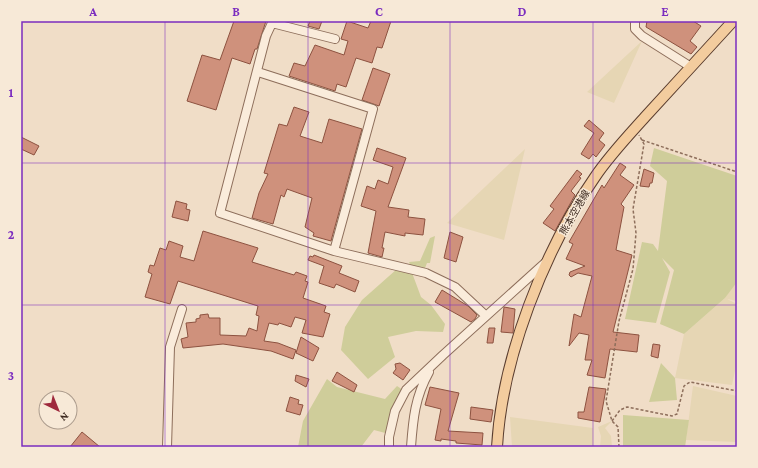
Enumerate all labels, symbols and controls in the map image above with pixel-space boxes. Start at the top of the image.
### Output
text: A [88,4,97,19]
text: B [232,4,240,19]
text: C [375,4,383,19]
text: D [518,4,527,19]
text: E [661,4,669,19]
text: 1 [9,85,14,100]
street label: 熊本空港線 [557,188,592,237]
text: 2 [8,227,15,242]
text: 3 [8,368,14,383]
north arrow [38,390,78,430]
text: N [58,410,72,425]

